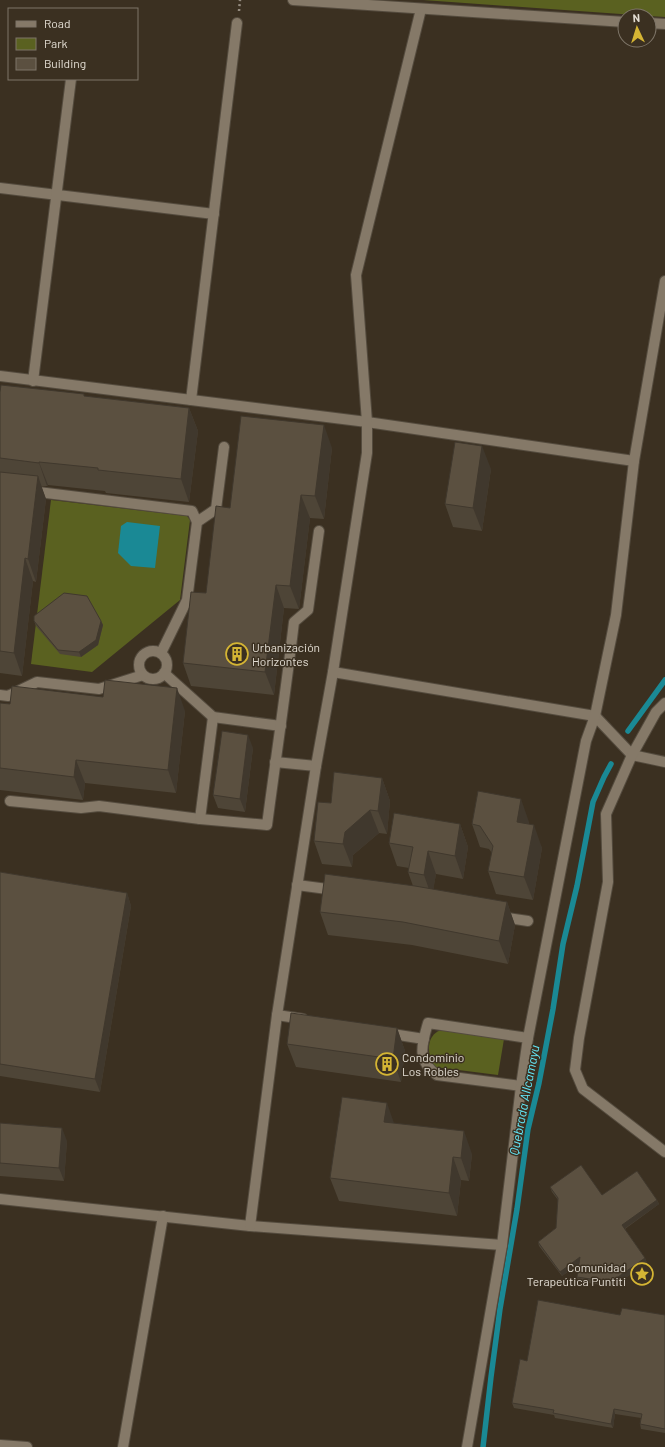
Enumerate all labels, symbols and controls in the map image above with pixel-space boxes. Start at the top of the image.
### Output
legend [8,8,138,80]
north arrow [617,8,657,48]
text: N [632,11,640,24]
text: Road [44,16,71,30]
text: Park [44,36,68,50]
text: Building [44,56,86,70]
place label: Urbanización Horizontes [252,640,320,668]
building icon: Urbanización Horizontes [224,641,250,667]
water label: Quebrada Allcamayu [505,1043,543,1156]
place label: Condominio Los Robles [402,1050,464,1078]
building icon: Condominio Los Robles [374,1051,400,1077]
place label: Comunidad Terapeútica Puntiti [527,1260,626,1288]
place icon: Comunidad Terapeútica Puntiti [629,1261,655,1287]

